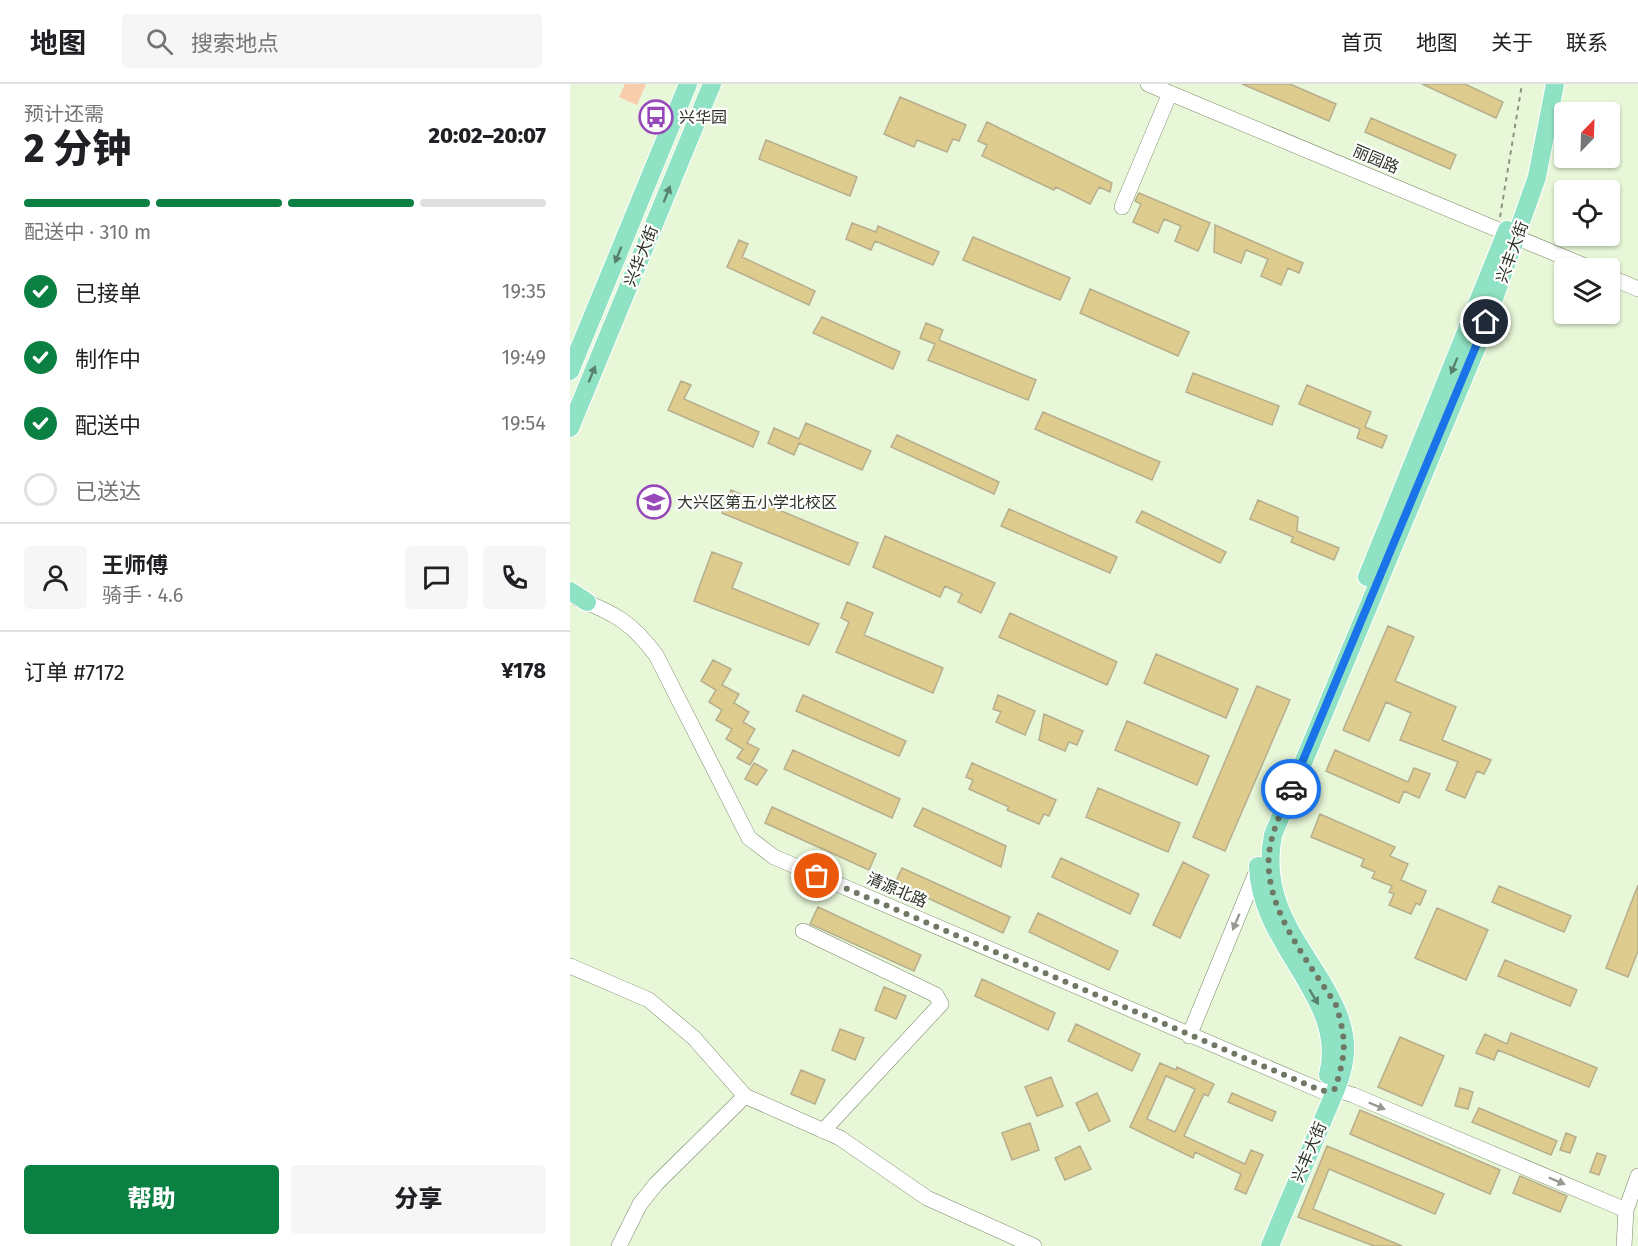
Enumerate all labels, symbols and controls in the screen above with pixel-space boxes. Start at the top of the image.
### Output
search box [122,14,542,68]
icon: search [143,25,176,58]
text: 地图 [30,27,86,60]
text: 搜索地点 [191,30,279,57]
text: 首页 [1341,30,1383,56]
text: 地图 [1416,30,1458,56]
text: 关于 [1491,30,1533,56]
text: 联系 [1566,30,1608,56]
bus stop icon: 兴华园 [638,99,674,135]
text: 预计还需 [24,102,104,126]
north arrow [1554,102,1620,168]
map controls [1554,102,1620,324]
place label: 兴华园 [679,108,727,127]
text: 20:02–20:07 [428,122,546,149]
text: 2 分钟 [24,126,131,172]
street label: 丽园路 [1350,141,1402,177]
button: locate [1554,180,1620,246]
one-way arrow [663,185,672,203]
street label: 兴丰大街 [1492,219,1532,285]
text: 配送中 · 310 m [24,220,151,244]
street label: 兴华大街 [620,223,662,289]
one-way arrow [613,246,623,264]
button: layers [1554,258,1620,324]
icon: check [24,275,57,308]
text: 19:35 [502,279,546,303]
text: 已接单 [75,280,141,307]
pin [1460,296,1511,347]
icon: home [1469,305,1502,338]
icon: check [24,341,57,374]
text: 19:49 [501,345,546,369]
text: 制作中 [75,346,141,373]
one-way arrow [1448,357,1458,375]
one-way arrow [588,365,597,383]
icon: check [24,407,57,440]
text: 19:54 [501,411,546,435]
text: 配送中 [75,412,141,439]
text: 已送达 [75,478,141,505]
school or university icon: 大兴区第五小学北校区 [636,484,672,520]
place label: 大兴区第五小学北校区 [677,493,837,512]
button: person [24,546,87,609]
button: chat [405,546,468,609]
button: phone [483,546,546,609]
text: 王师傅 [102,552,168,579]
text: 骑手 · 4.6 [102,583,183,607]
text: ¥178 [501,657,546,684]
text: 订单 #7172 [24,659,125,686]
courier [1261,759,1321,819]
icon: car [1275,773,1308,806]
pin [791,850,842,901]
icon: bag [800,859,833,892]
street label: 清源北路 [864,869,930,911]
one-way arrow [1231,913,1240,931]
one-way arrow [1309,989,1320,1005]
one-way arrow [1368,1102,1386,1111]
street label: 兴丰大街 [1288,1119,1330,1185]
button: 帮助 [24,1165,279,1234]
button: 分享 [291,1165,546,1234]
one-way arrow [1548,1177,1566,1186]

